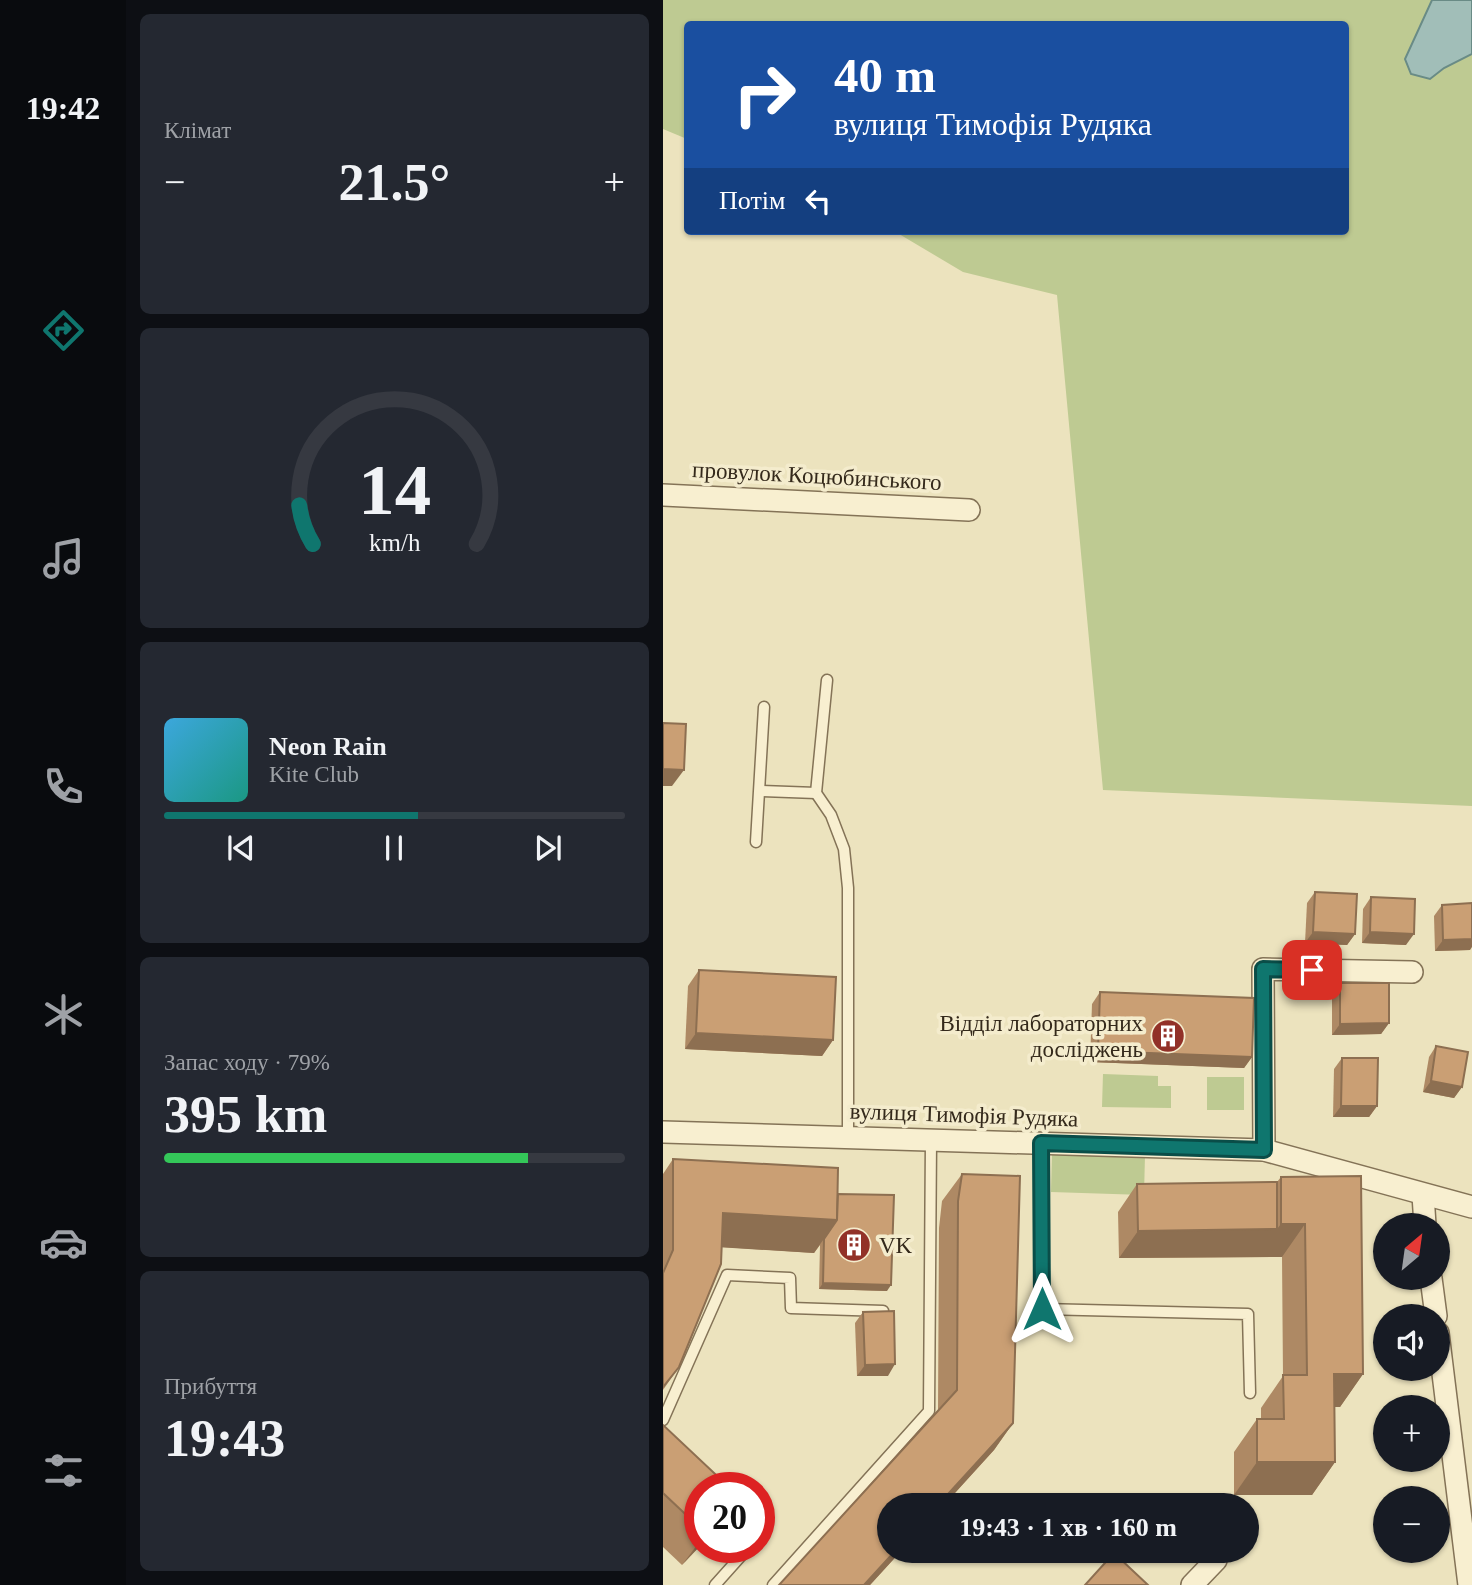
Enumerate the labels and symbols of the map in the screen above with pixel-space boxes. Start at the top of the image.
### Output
street label: провулок Коцюбинського [692,457,942,495]
pin [1282,940,1342,1000]
place label: Відділ лабораторних досліджень [939,1011,1143,1062]
building icon: Відділ лабораторних досліджень [1149,1017,1187,1055]
street label: вулиця Тимофія Рудяка [849,1099,1079,1131]
north arrow [1373,1213,1451,1290]
building icon: VK [835,1226,873,1264]
place label: VK [879,1233,913,1258]
position arrow [1005,1272,1079,1346]
speed limit sign: 20 [684,1472,775,1563]

